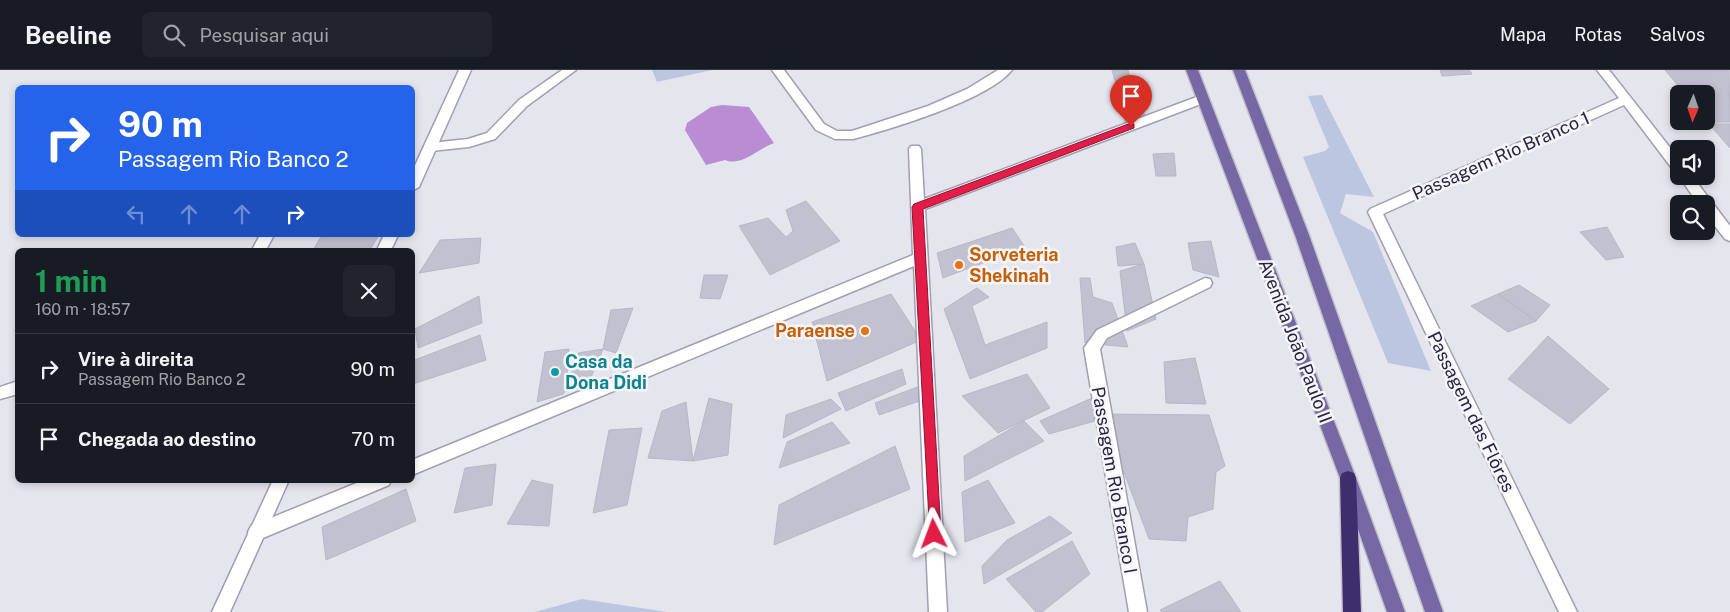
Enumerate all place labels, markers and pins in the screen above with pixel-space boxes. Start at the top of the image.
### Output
pin [1110,75,1152,126]
place label: Sorveteria Shekinah [969,244,1059,286]
marker: Sorveteria Shekinah [953,259,965,271]
place label: Paraense [775,320,855,341]
marker: Paraense [859,325,871,337]
place label: Casa da Dona Didi [565,351,647,393]
marker: Casa da Dona Didi [549,366,561,378]

